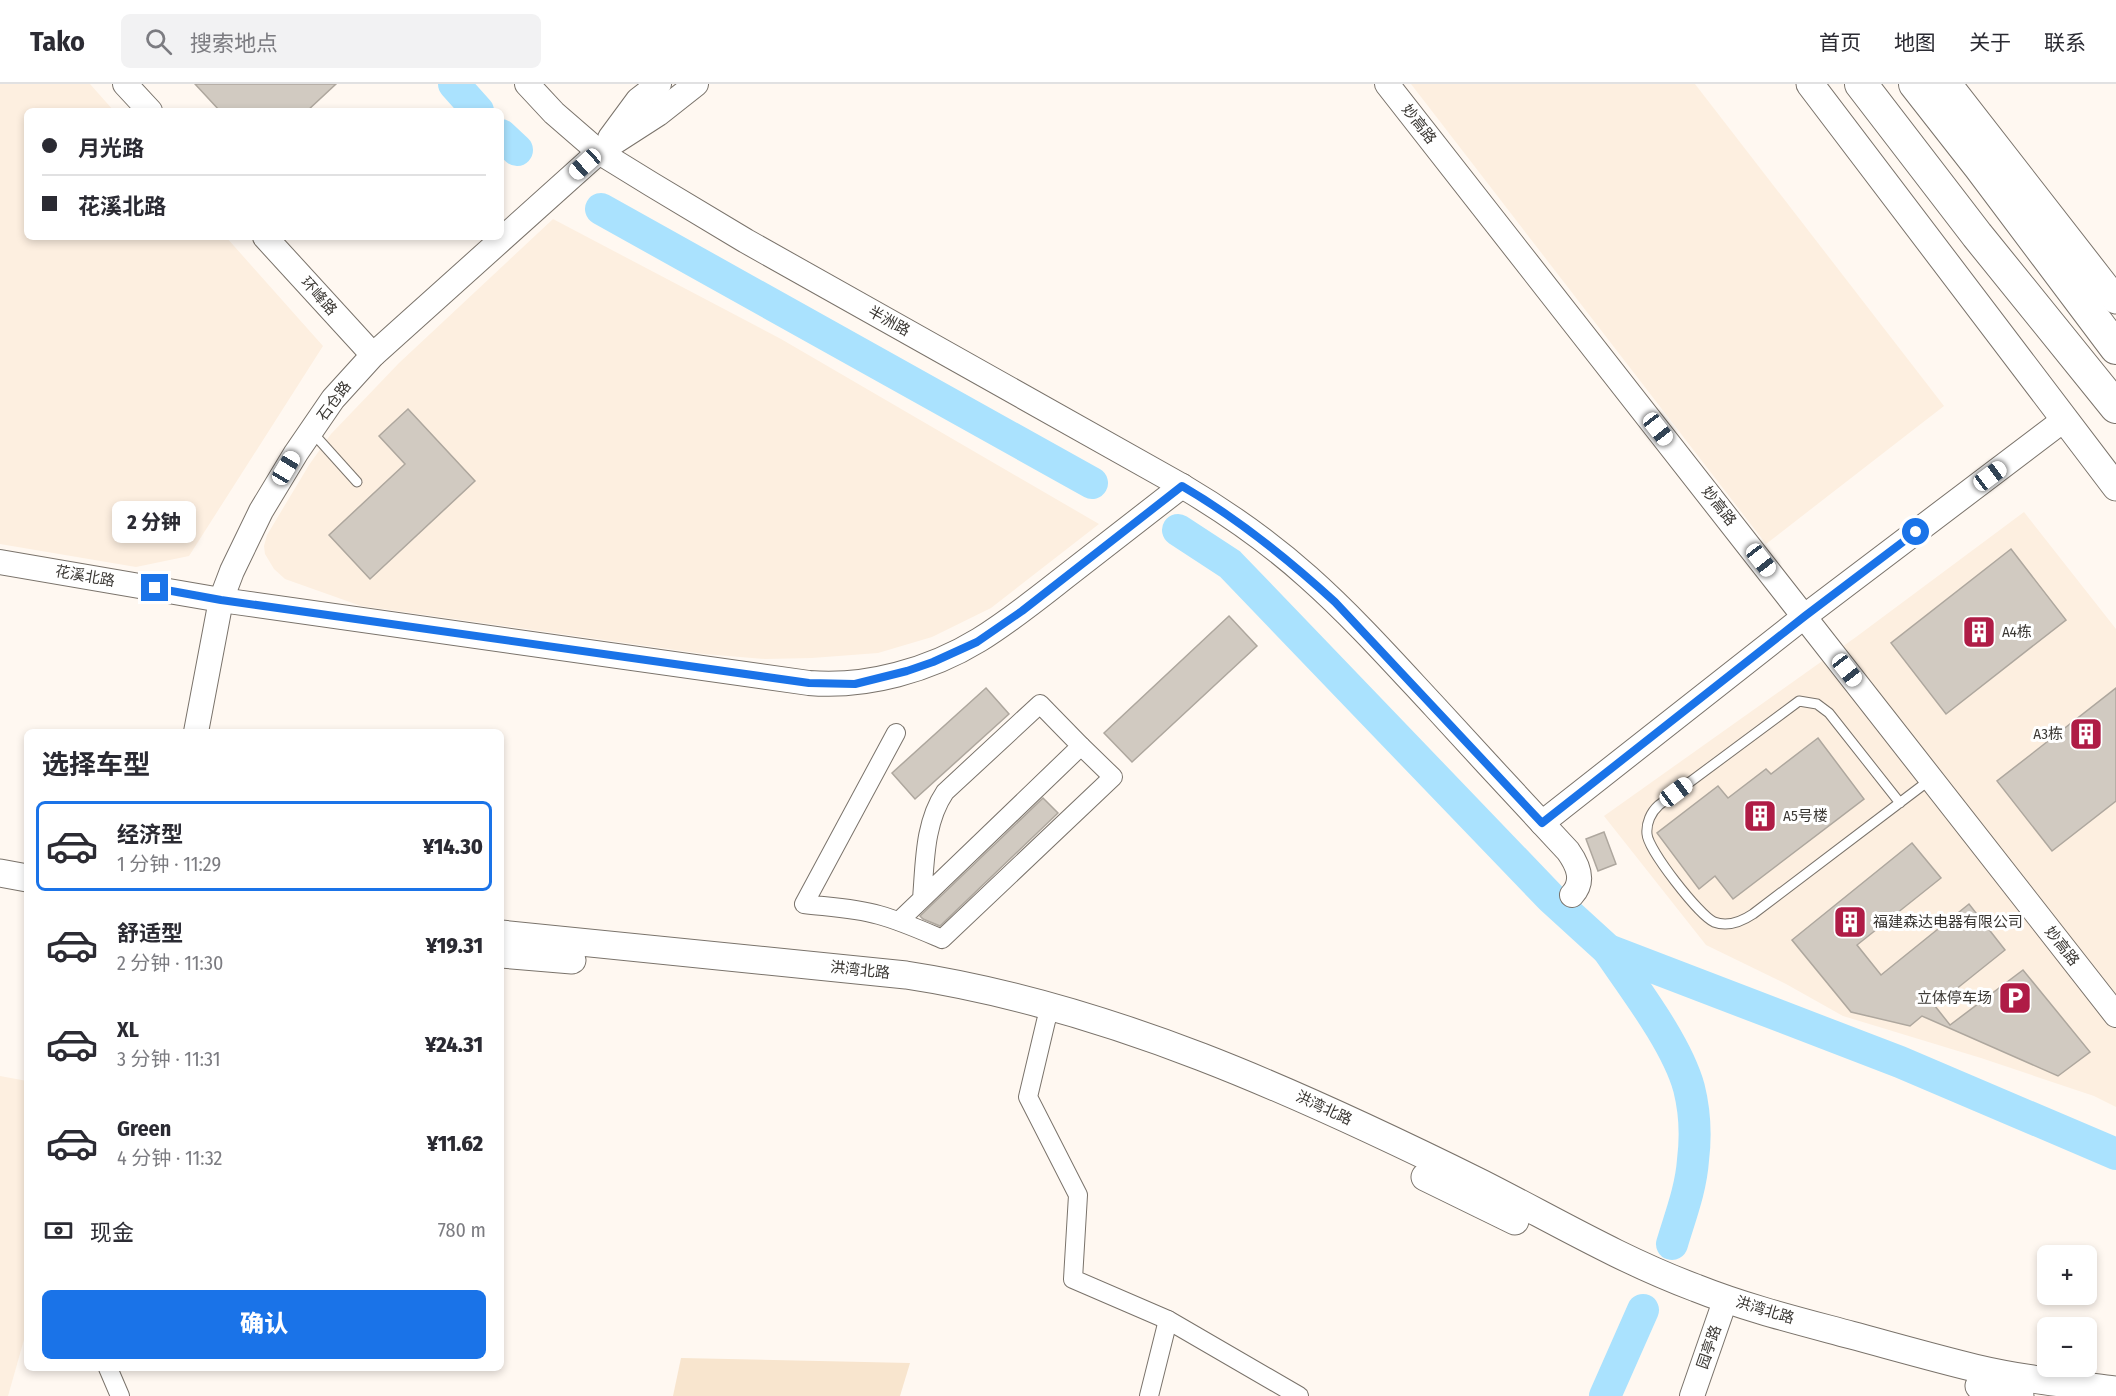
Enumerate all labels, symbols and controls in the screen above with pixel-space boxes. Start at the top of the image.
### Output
search box [121,14,541,68]
text: Tako [30,25,85,58]
icon: search [142,25,175,58]
text: 搜索地点 [190,30,278,57]
text: 首页 [1819,30,1861,56]
text: 地图 [1894,30,1936,56]
text: 关于 [1969,30,2011,56]
text: 联系 [2044,30,2086,56]
street label: 妙高路 [1398,101,1440,147]
text: 月光路 [78,135,144,162]
car [566,145,604,183]
text: 花溪北路 [78,193,166,220]
street label: 环峰路 [297,273,341,319]
street label: 半洲路 [865,302,913,340]
street label: 石仓路 [313,378,355,424]
car [1640,409,1676,449]
car [269,448,303,488]
car [1970,458,2010,494]
street label: 妙高路 [1698,483,1740,529]
callout: 2 分钟 [113,501,197,543]
text: 2 分钟 [127,510,181,534]
route start [1902,518,1929,545]
car [1743,540,1779,580]
street label: 花溪北路 [54,562,116,590]
route end [141,574,168,601]
building icon: A4栋 [1961,614,1997,650]
place label: A4栋 [2002,623,2032,641]
car [1829,650,1865,690]
building icon: A3栋 [2068,716,2104,752]
place label: A3栋 [2033,725,2063,743]
text: 选择车型 [42,749,150,781]
car [1656,774,1696,810]
building icon: A5号楼 [1742,798,1778,834]
place label: A5号楼 [1783,807,1828,825]
icon: car [45,819,99,873]
text: 经济型 [117,821,183,848]
text: ¥14.30 [423,833,483,860]
text: 1 分钟 · 11:29 [117,852,221,876]
building icon: 福建森达电器有限公司 [1832,904,1868,940]
place label: 福建森达电器有限公司 [1873,913,2023,931]
icon: car [45,918,99,972]
text: 舒适型 [117,920,183,947]
street label: 妙高路 [2041,923,2083,969]
text: ¥19.31 [426,932,483,959]
text: 2 分钟 · 11:30 [117,951,223,975]
street label: 洪湾北路 [829,958,891,982]
parking icon: 立体停车场 [1997,980,2033,1016]
place label: 立体停车场 [1917,989,1992,1007]
text: XL [117,1016,139,1043]
icon: car [45,1017,99,1071]
text: ¥24.31 [425,1031,483,1058]
text: 3 分钟 · 11:31 [117,1047,220,1071]
street label: 洪湾北路 [1293,1087,1355,1129]
text: Green [117,1115,171,1142]
icon: car [45,1116,99,1170]
text: ¥11.62 [427,1130,483,1157]
text: 4 分钟 · 11:32 [117,1146,222,1170]
icon: cash [42,1214,75,1247]
text: 780 m [438,1218,486,1242]
text: 现金 [90,1219,134,1246]
map controls [2037,1245,2097,1377]
button: + [2037,1245,2097,1305]
button: 确认 [42,1290,486,1359]
street label: 洪湾北路 [1734,1293,1796,1327]
button: − [2037,1317,2097,1377]
street label: 园亭路 [1693,1323,1725,1371]

